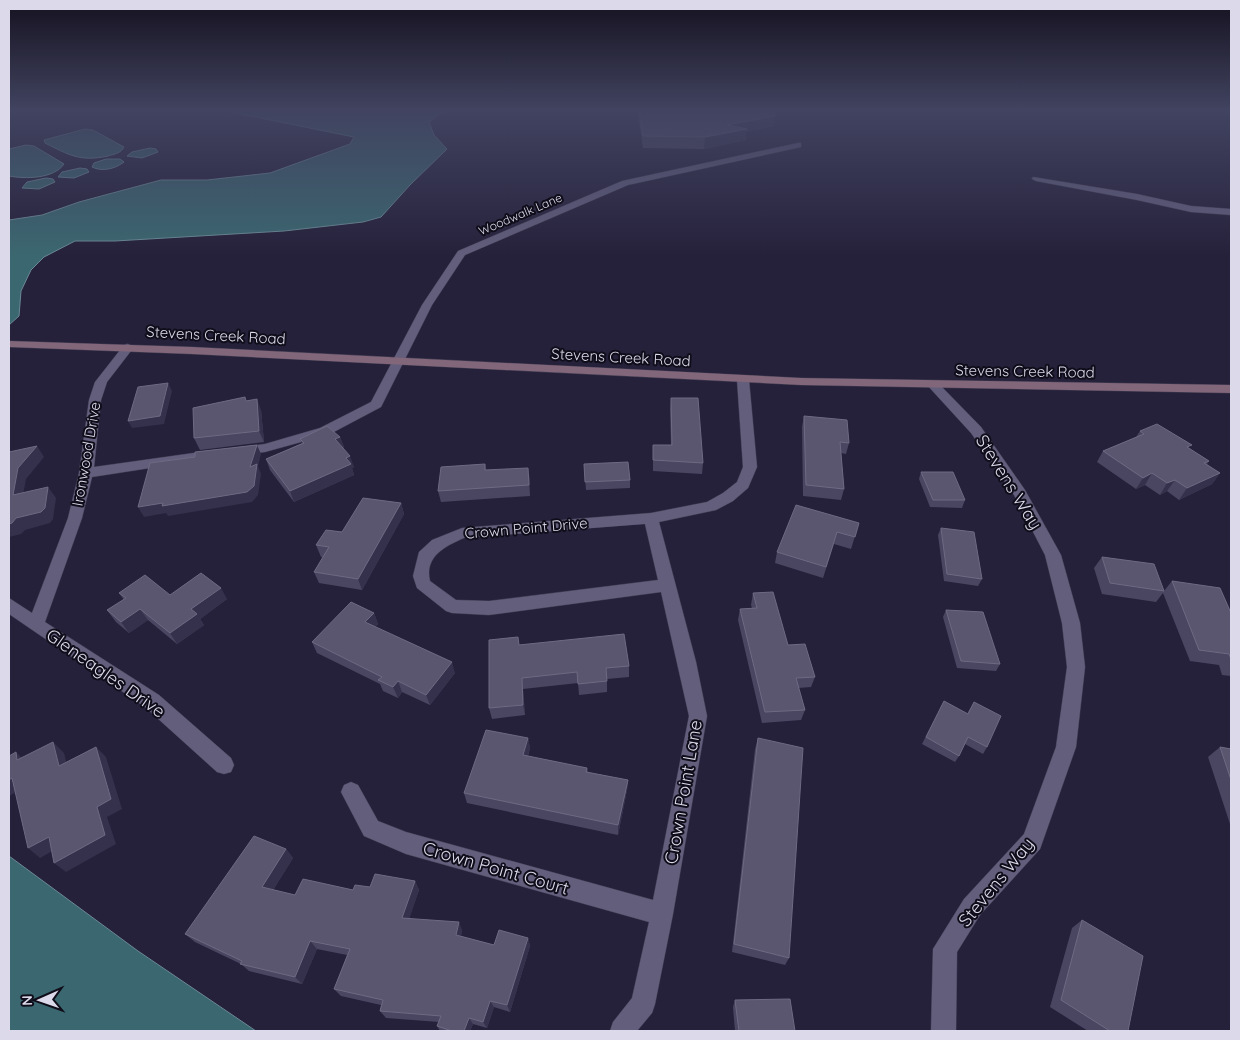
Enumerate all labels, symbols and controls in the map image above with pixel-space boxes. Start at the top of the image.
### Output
street label: Woodwalk Lane [476,190,564,238]
street label: Stevens Creek Road [146,322,286,348]
street label: Stevens Creek Road [551,344,691,370]
street label: Stevens Creek Road [955,360,1095,382]
street label: Ironwood Drive [67,400,105,508]
street label: Stevens Way [971,430,1047,534]
street label: Crown Point Drive [464,513,588,543]
street label: Gleneagles Drive [42,623,170,723]
street label: Crown Point Lane [659,718,707,866]
street label: Stevens Way [953,833,1039,931]
street label: Crown Point Court [420,836,572,900]
north arrow [15,975,65,1025]
text: N [18,995,36,1006]

